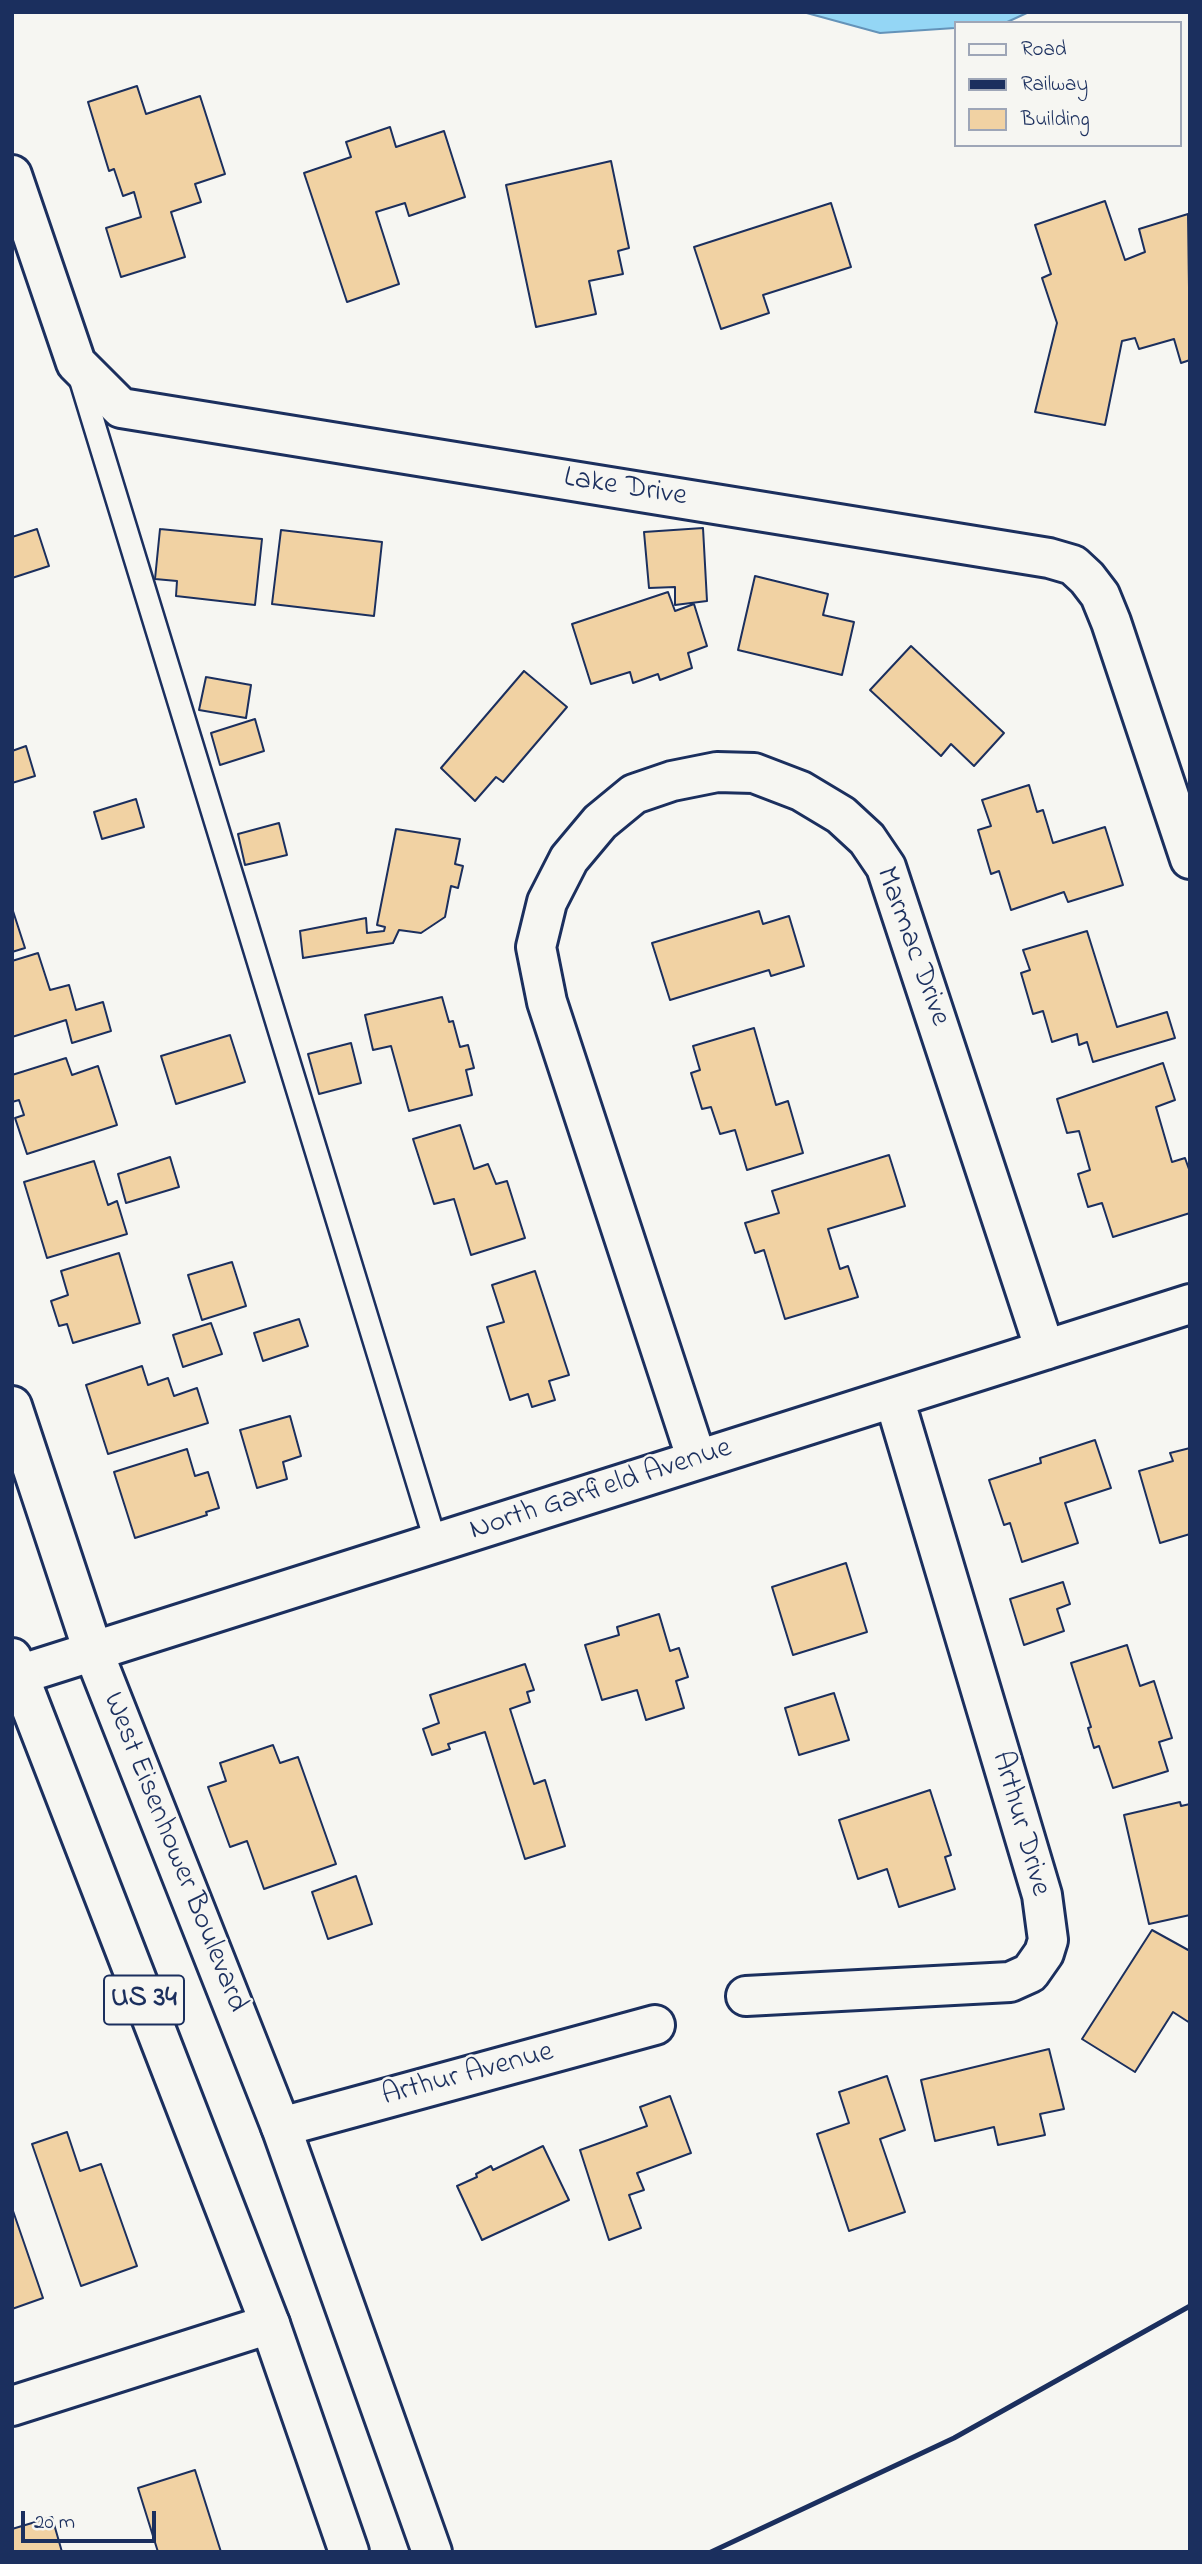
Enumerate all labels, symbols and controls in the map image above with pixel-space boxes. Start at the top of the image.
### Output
legend [954,21,1181,147]
text: Road [1021,35,1067,65]
text: Railway [1021,70,1088,100]
text: Building [1021,105,1090,135]
street label: Lake Drive [561,462,689,516]
street label: Marmac Drive [866,863,956,1031]
street label: North Garfield Avenue [466,1432,736,1550]
street label: West Eisenhower Boulevard [92,1688,254,2018]
street label: Arthur Drive [981,1748,1057,1900]
road number: US 34 [104,1976,184,2024]
street label: Arthur Avenue [378,2036,558,2116]
scale bar [24,2498,159,2542]
text: 20 m [34,2508,75,2538]

